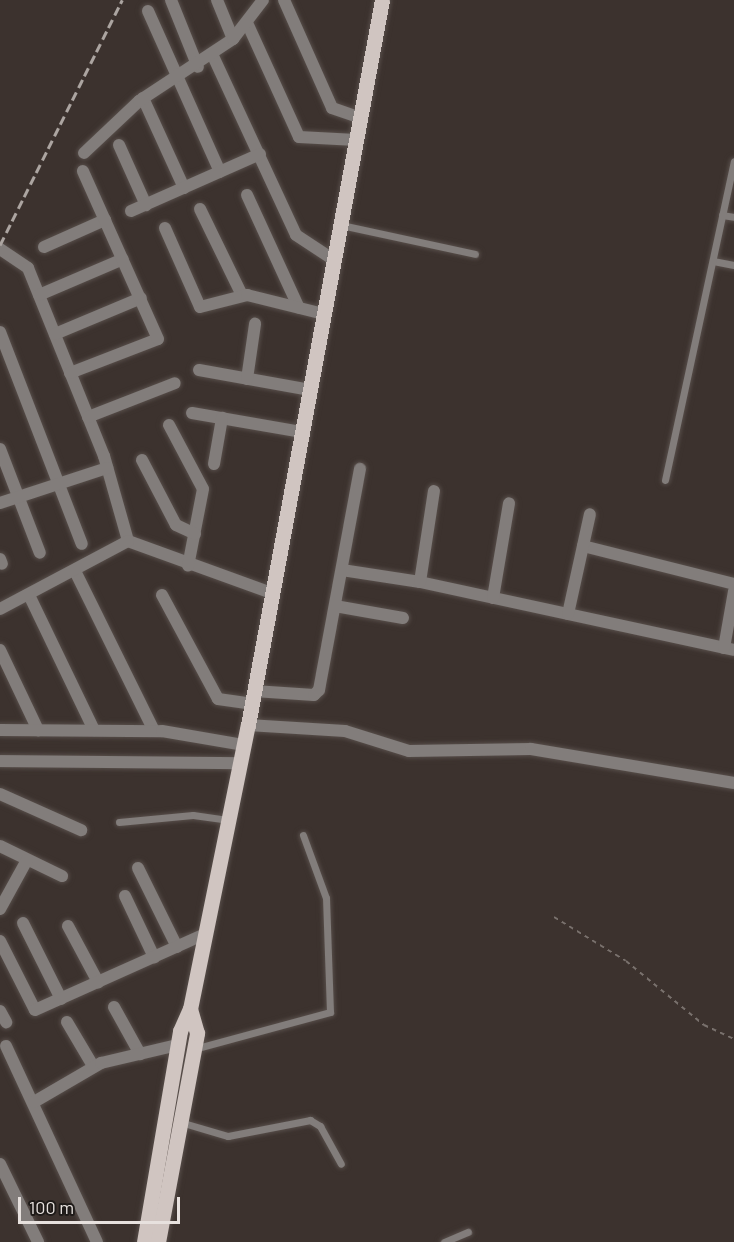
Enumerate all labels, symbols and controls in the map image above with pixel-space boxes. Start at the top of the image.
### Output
scale bar [21,1185,183,1223]
text: 100 m [29,1196,74,1218]

